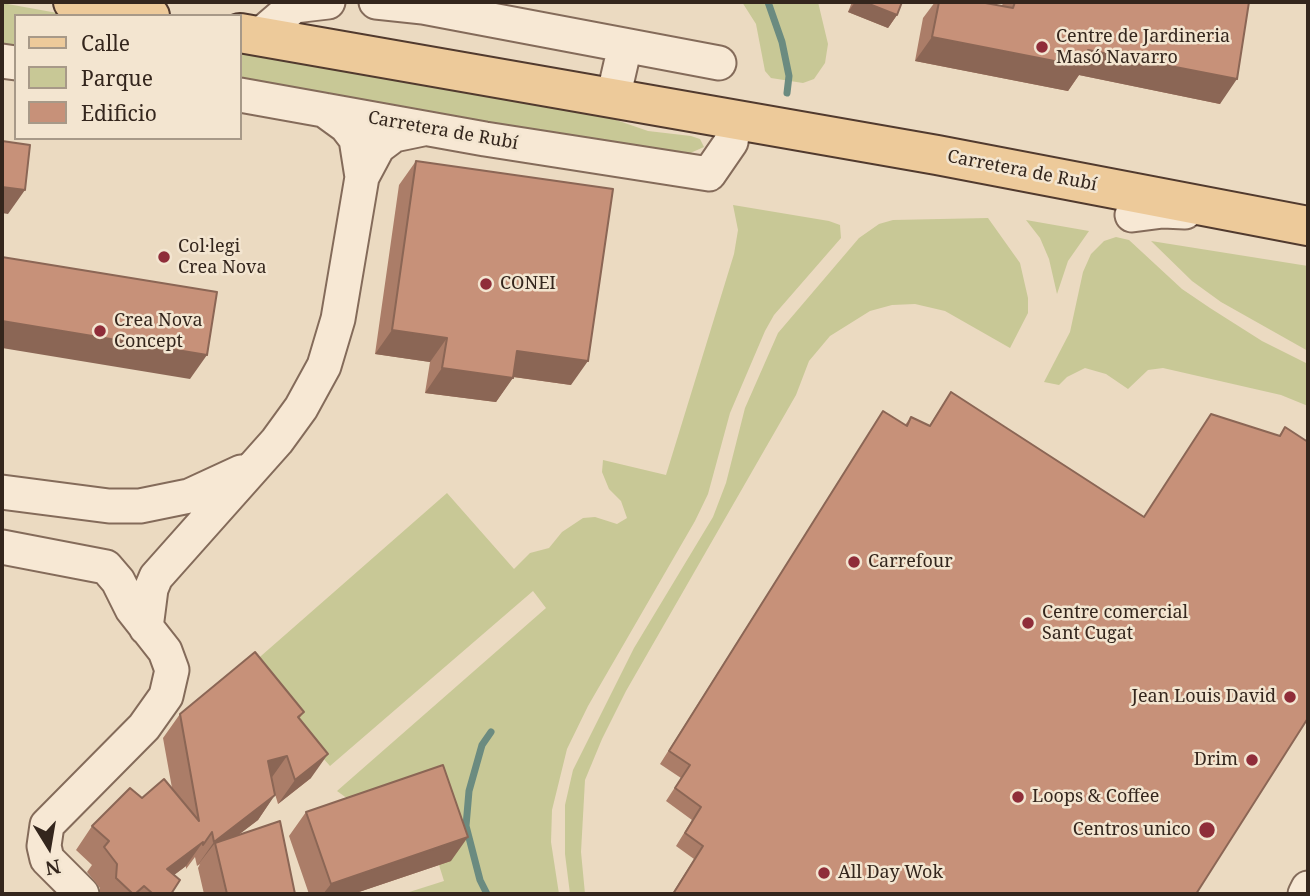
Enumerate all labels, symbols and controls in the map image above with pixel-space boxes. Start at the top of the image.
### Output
legend [14,14,242,140]
place label: Centre de Jardineria Masó Navarro [1056,26,1230,68]
text: Calle [81,29,130,57]
marker: Centre de Jardineria Masó Navarro [1034,39,1050,55]
text: Parque [81,64,153,92]
text: Edificio [81,99,157,127]
street label: Carretera de Rubí [366,107,520,155]
street label: Carretera de Rubí [945,146,1099,196]
place label: Col·legi Crea Nova [178,236,267,278]
marker: Col·legi Crea Nova [156,249,172,265]
place label: CONEI [500,273,556,295]
marker: CONEI [478,276,494,292]
place label: Crea Nova Concept [114,310,203,352]
marker: Crea Nova Concept [92,323,108,339]
place label: Carrefour [868,551,953,573]
marker: Carrefour [846,554,862,570]
place label: Centre comercial Sant Cugat [1042,602,1188,644]
marker: Centre comercial Sant Cugat [1020,615,1036,631]
place label: Jean Louis David [1131,686,1276,708]
marker: Jean Louis David [1282,689,1298,705]
place label: Drim [1194,749,1238,771]
marker: Drim [1244,752,1260,768]
place label: Loops & Coffee [1032,786,1159,808]
marker: Loops & Coffee [1010,789,1026,805]
north arrow [14,812,84,882]
place label: Centros unico [1073,819,1191,841]
marker: Centros unico [1197,820,1217,840]
text: N [43,853,63,882]
place label: All Day Wok [838,862,943,884]
marker: All Day Wok [816,865,832,881]

